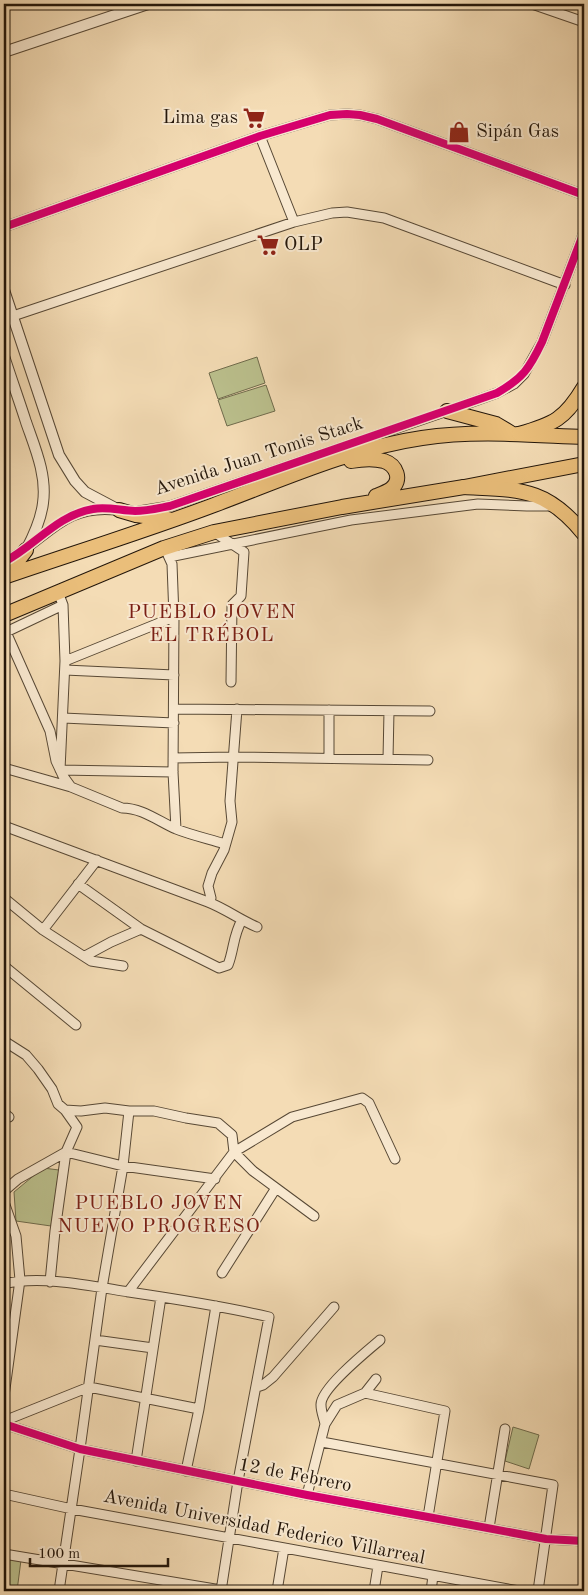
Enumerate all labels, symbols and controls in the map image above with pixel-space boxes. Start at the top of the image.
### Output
supermarket icon: Lima gas [241,105,267,131]
place label: Lima gas [162,109,238,128]
shop icon: Sipán Gas [446,119,472,145]
place label: Sipán Gas [476,123,559,142]
supermarket icon: OLP [255,232,281,258]
place label: OLP [284,236,323,255]
street label: Avenida Juan Tomis Stack [152,414,366,500]
district label: PUEBLO JOVEN EL TRÉBOL [127,603,297,646]
district label: PUEBLO JOVEN NUEVO PROGRESO [57,1194,261,1237]
street label: 12 de Febrero [237,1456,353,1496]
street label: Avenida Universidad Federico Villarreal [102,1487,426,1569]
scale bar [30,1535,168,1567]
text: 100 m [38,1547,80,1562]

